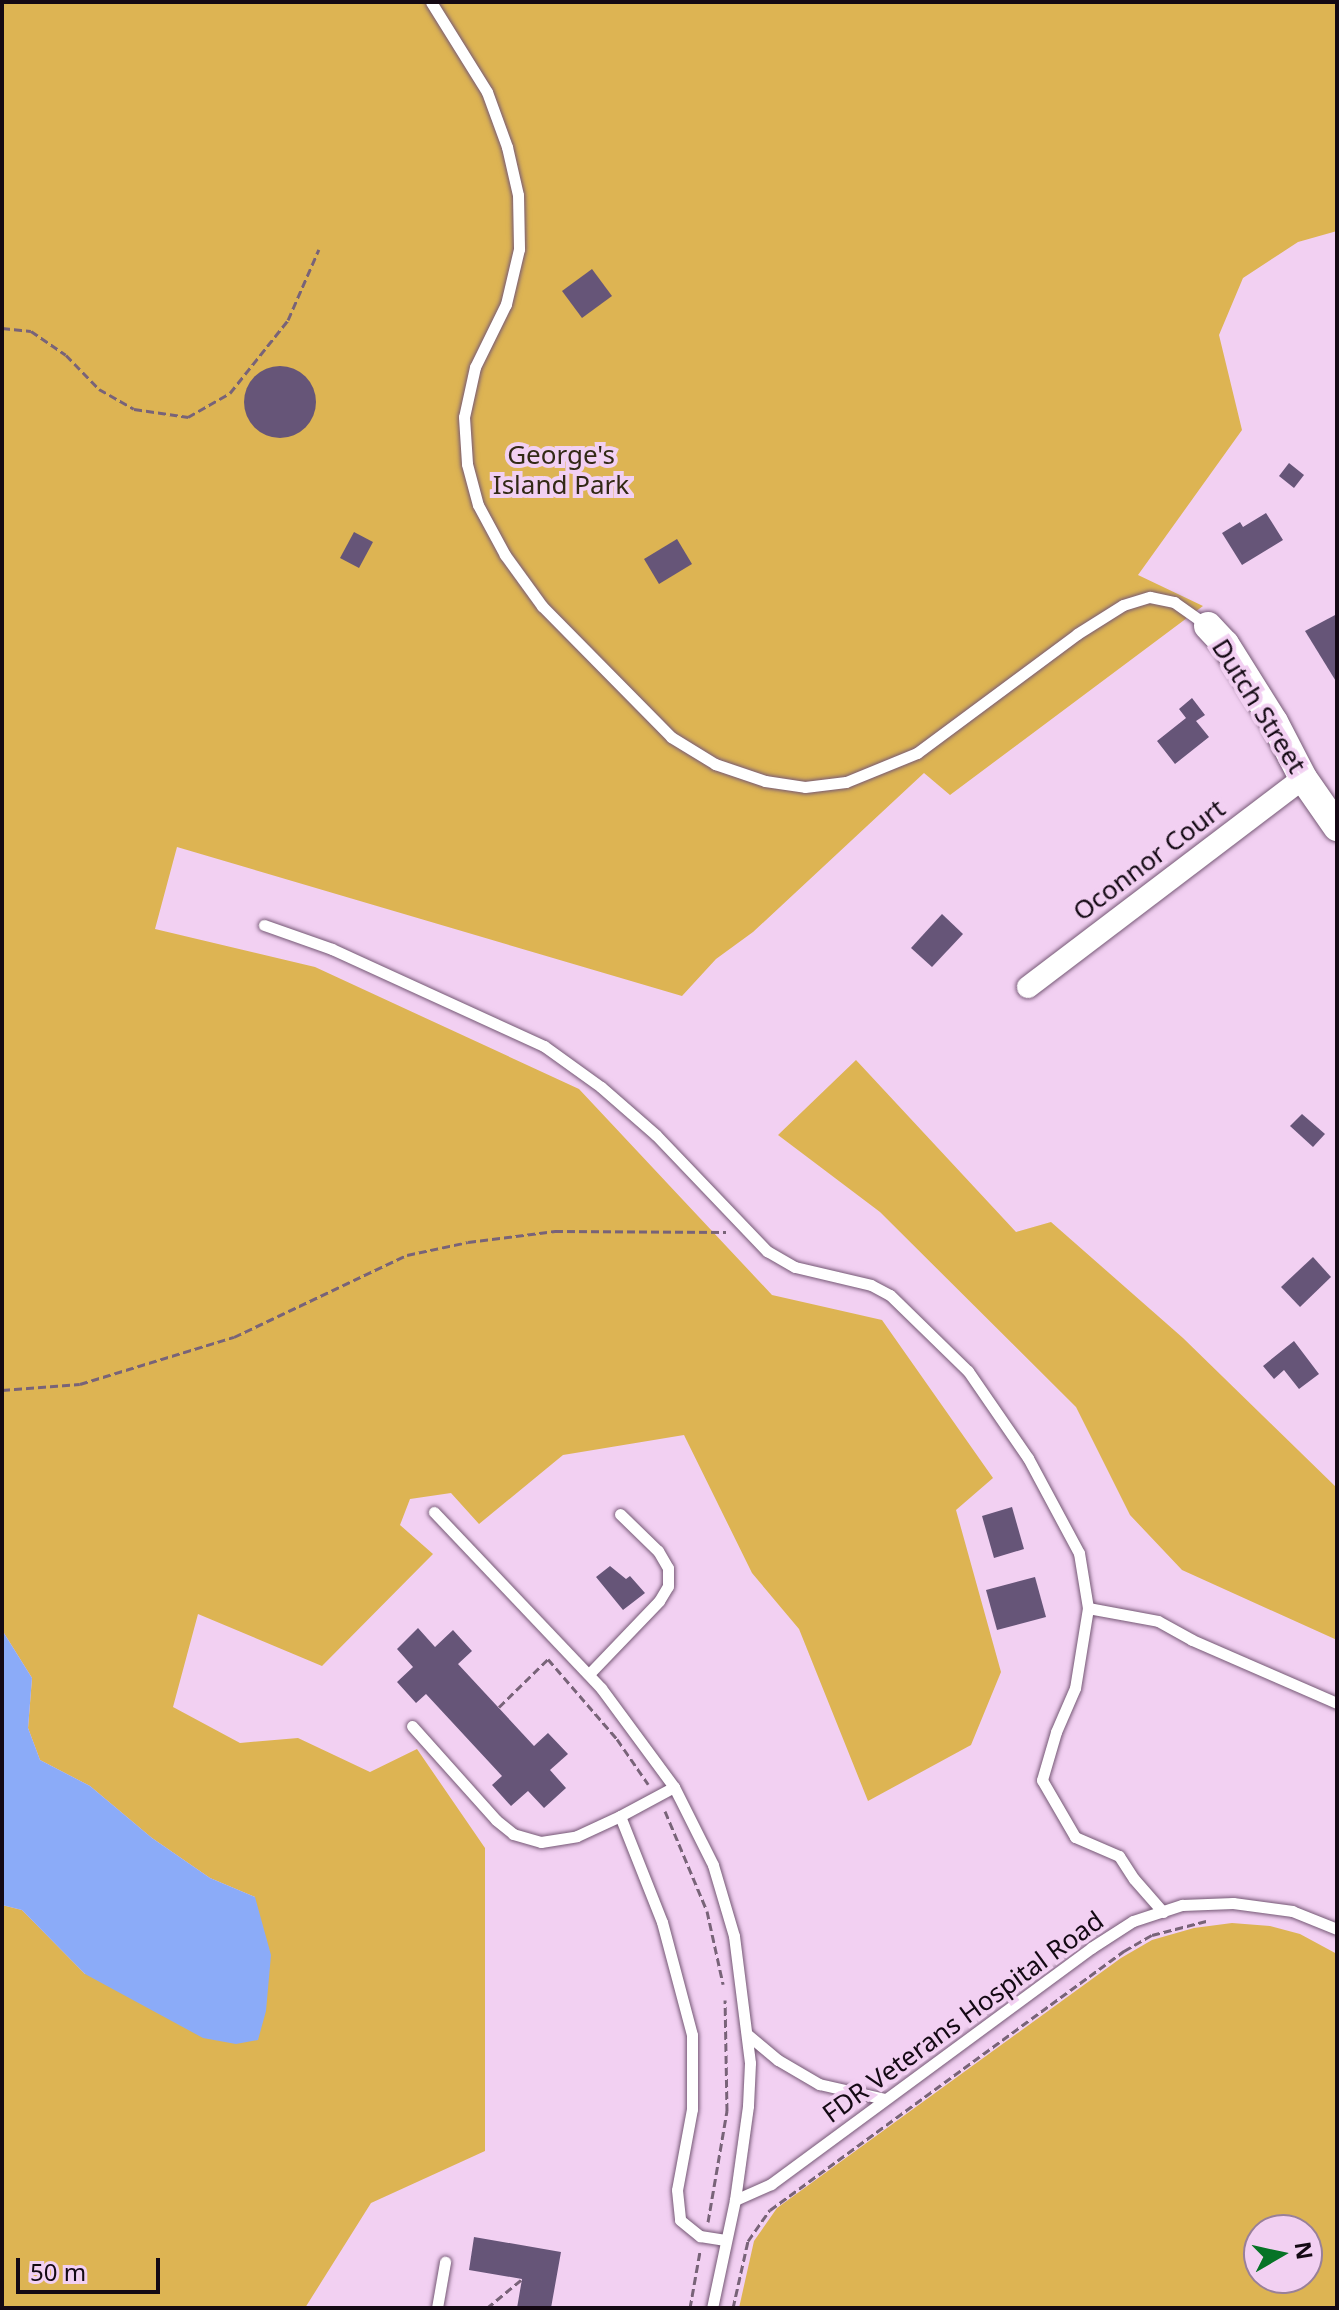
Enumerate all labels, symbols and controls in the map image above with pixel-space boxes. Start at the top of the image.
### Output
park label: George's Island Park [493,439,629,500]
street label: Dutch Street [1205,633,1313,779]
street label: Oconnor Court [1067,793,1231,927]
street label: FDR Veterans Hospital Road [817,1905,1109,2129]
north arrow [1243,2214,1323,2294]
text: N [1289,2239,1321,2262]
scale bar [20,2242,164,2292]
text: 50 m [30,2255,86,2288]

